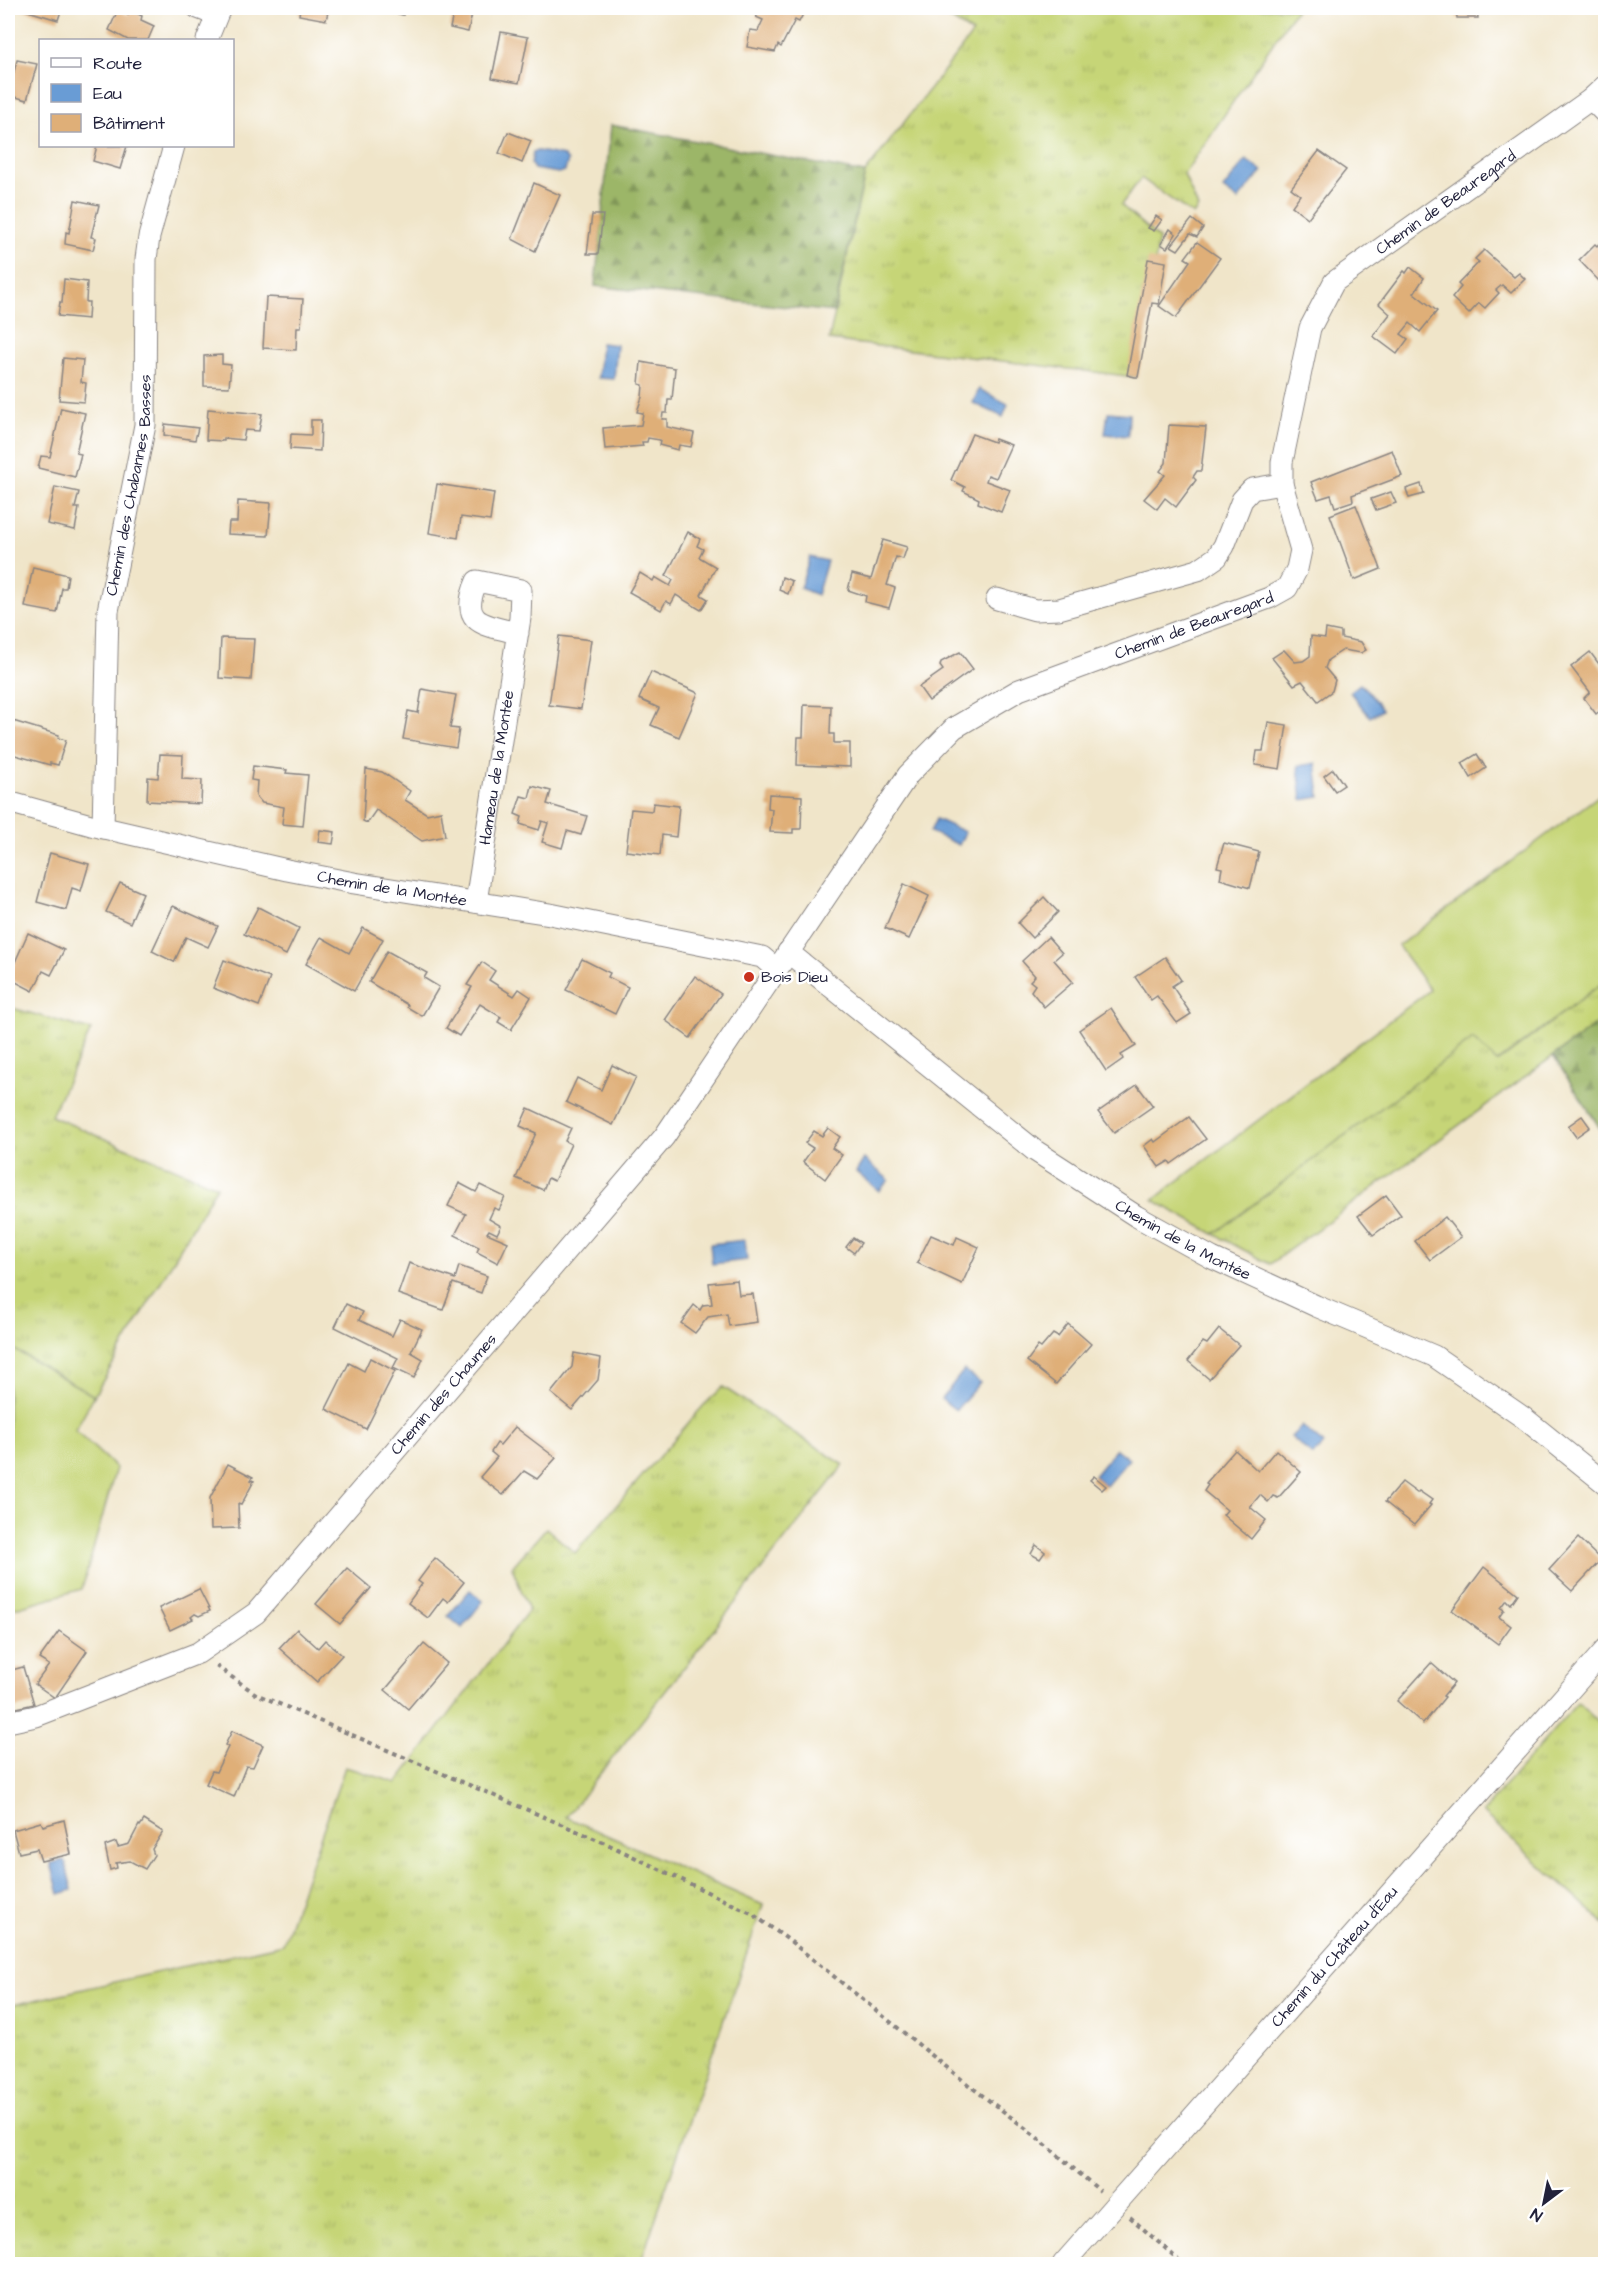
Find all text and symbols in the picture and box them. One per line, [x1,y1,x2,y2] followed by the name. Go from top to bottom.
[39,39,234,147] legend
[93,51,142,76] text: Route
[93,81,122,106] text: Eau
[93,111,166,136] text: Bâtiment
[1371,145,1520,260] street label: Chemin de Beauregard
[100,374,156,598] street label: Chemin des Chabannes Basses
[1112,586,1277,665] street label: Chemin de Beauregard
[474,689,520,846] street label: Hameau de la Montée
[315,865,469,912] street label: Chemin de la Montée
[761,966,828,988] place label: Bois Dieu
[742,970,756,984] marker: Bois Dieu
[1111,1194,1255,1286] street label: Chemin de la Montée
[385,1329,502,1460] street label: Chemin des Chaumes
[1266,1881,1403,2032] street label: Chemin du Château d'Eau
[1514,2173,1574,2233] north arrow
[1526,2203,1547,2227] text: N

